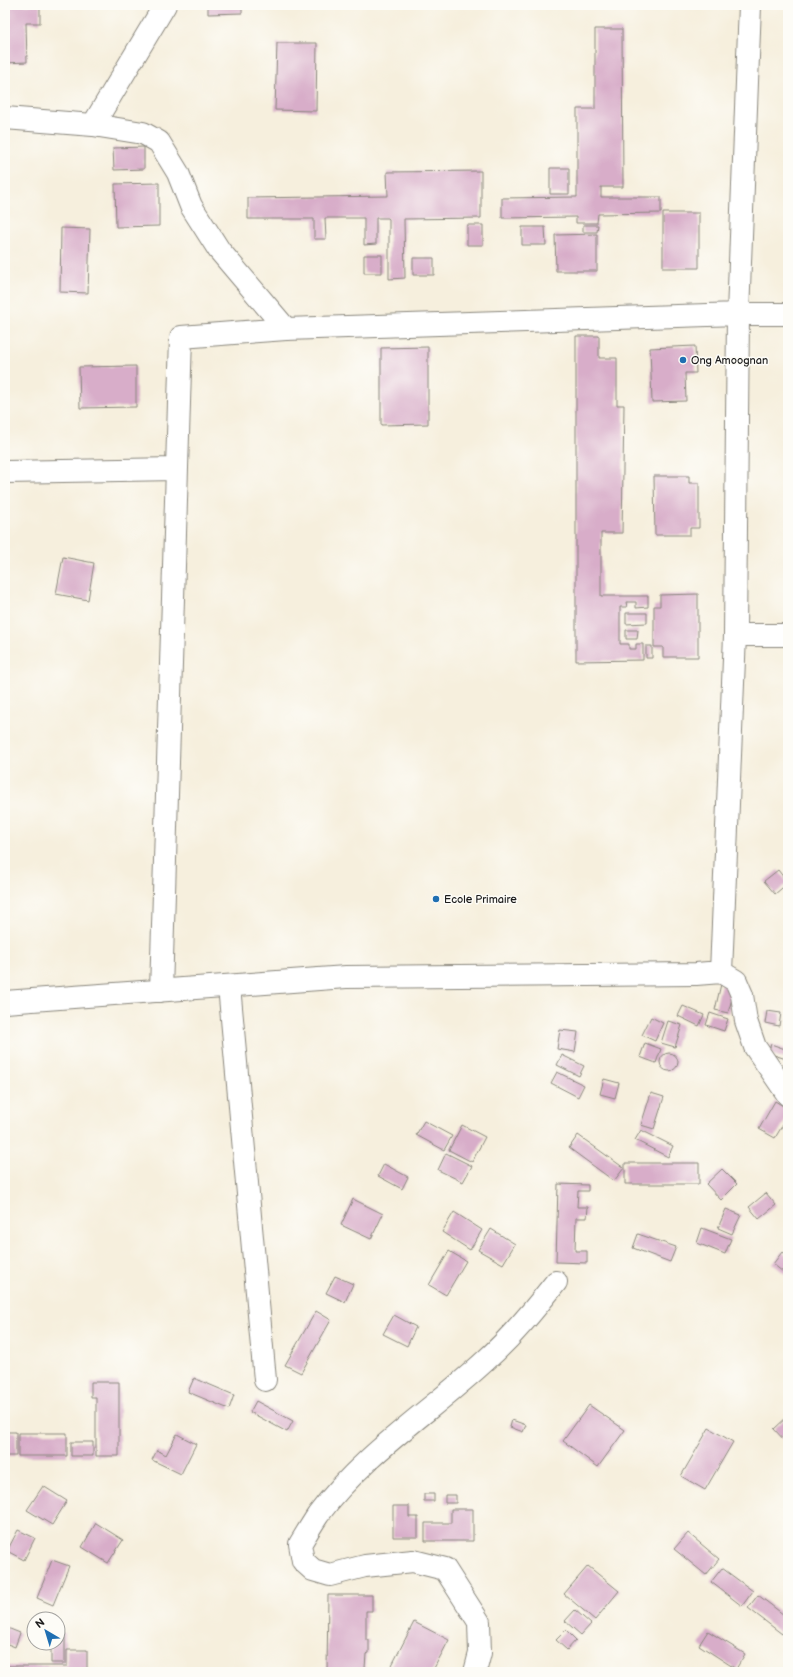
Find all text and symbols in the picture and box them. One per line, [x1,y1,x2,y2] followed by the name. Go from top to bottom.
[691,354,768,367] place label: Ong Amoognan
[678,355,688,365] marker: Ong Amoognan
[444,893,517,906] place label: Ecole Primaire
[431,894,441,904] marker: Ecole Primaire
[26,1611,66,1651] north arrow
[33,1616,47,1631] text: N

